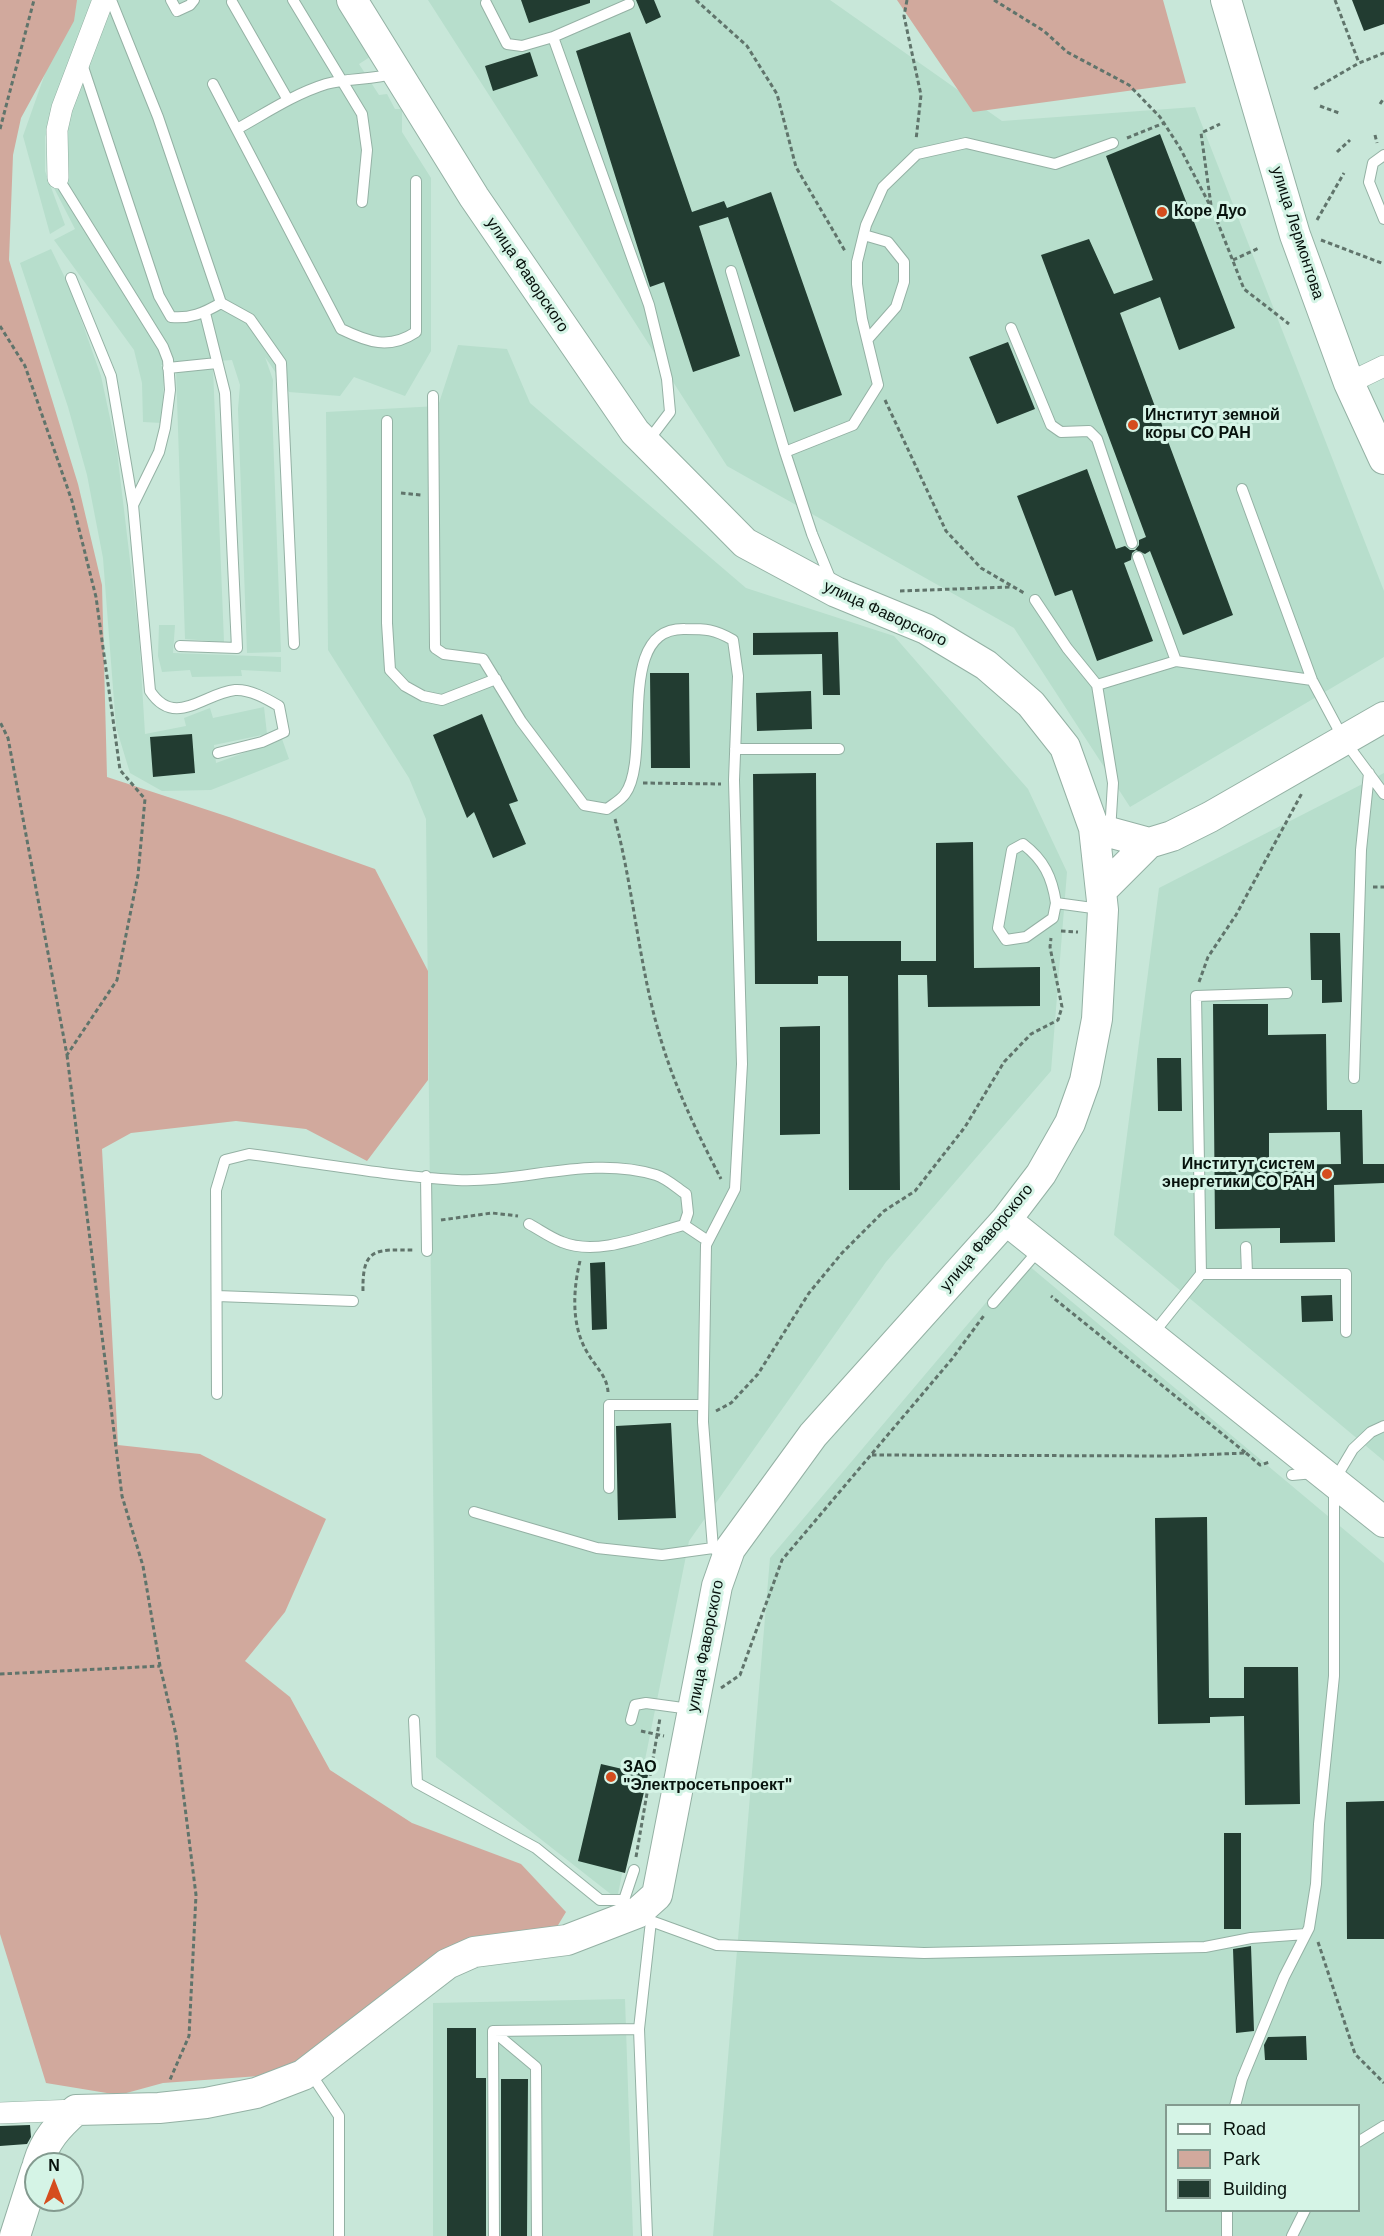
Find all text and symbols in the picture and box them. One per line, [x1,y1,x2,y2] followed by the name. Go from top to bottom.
[1266,164,1328,302] street label: улица Лермонтова
[1174,202,1247,222] place label: Коре Дуо
[1155,205,1169,219] marker: Коре Дуо
[482,214,572,336] street label: улица Фаворского
[1145,406,1280,444] place label: Институт земной коры СО РАН
[1126,418,1140,432] marker: Институт земной коры СО РАН
[820,577,950,651] street label: улица Фаворского
[1162,1155,1315,1193] place label: Институт систем энергетики СО РАН
[1320,1167,1334,1181] marker: Институт систем энергетики СО РАН
[937,1180,1037,1296] street label: улица Фаворского
[684,1578,728,1714] street label: улица Фаворского
[623,1758,792,1796] place label: ЗАО "Электросетьпроект"
[604,1770,618,1784] marker: ЗАО "Электросетьпроект"
[1165,2104,1360,2212] legend
[1223,2119,1266,2139] text: Road
[1223,2149,1260,2169] text: Park
[24,2152,84,2212] north arrow
[48,2157,60,2174] text: N
[1223,2179,1287,2199] text: Building

